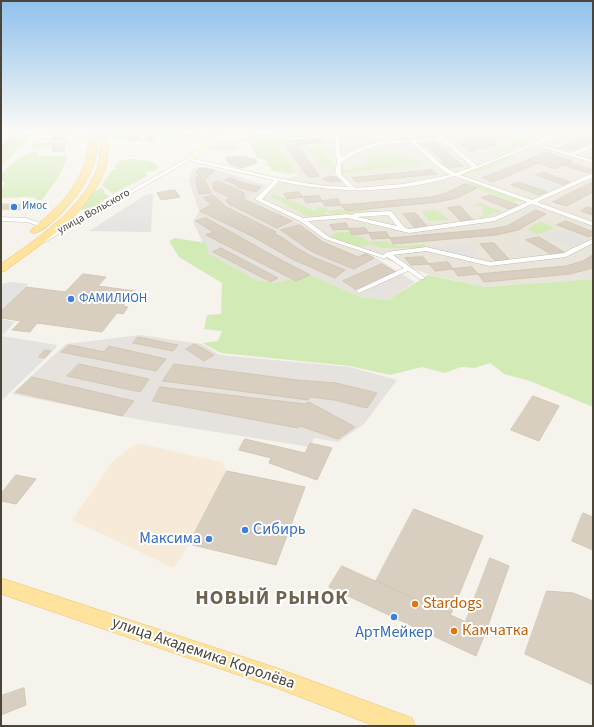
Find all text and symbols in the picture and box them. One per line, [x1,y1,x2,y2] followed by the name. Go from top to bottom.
[55,187,133,237] street label: улица Вольского
[22,200,47,214] place label: Имос
[9,202,19,212] marker: Имос
[79,291,147,307] place label: ФАМИЛИОН
[66,294,76,304] marker: ФАМИЛИОН
[253,520,306,540] place label: Сибирь
[240,525,250,535] marker: Сибирь
[139,529,201,549] place label: Максима
[204,534,214,544] marker: Максима
[195,588,349,612] district label: НОВЫЙ РЫНОК
[423,594,482,614] place label: Stardogs
[410,599,420,609] marker: Stardogs
[389,612,399,622] marker: АртМейкер
[109,614,297,694] street label: улица Академика Королёва
[462,621,529,641] place label: Камчатка
[355,623,433,643] place label: АртМейкер
[449,626,459,636] marker: Камчатка

